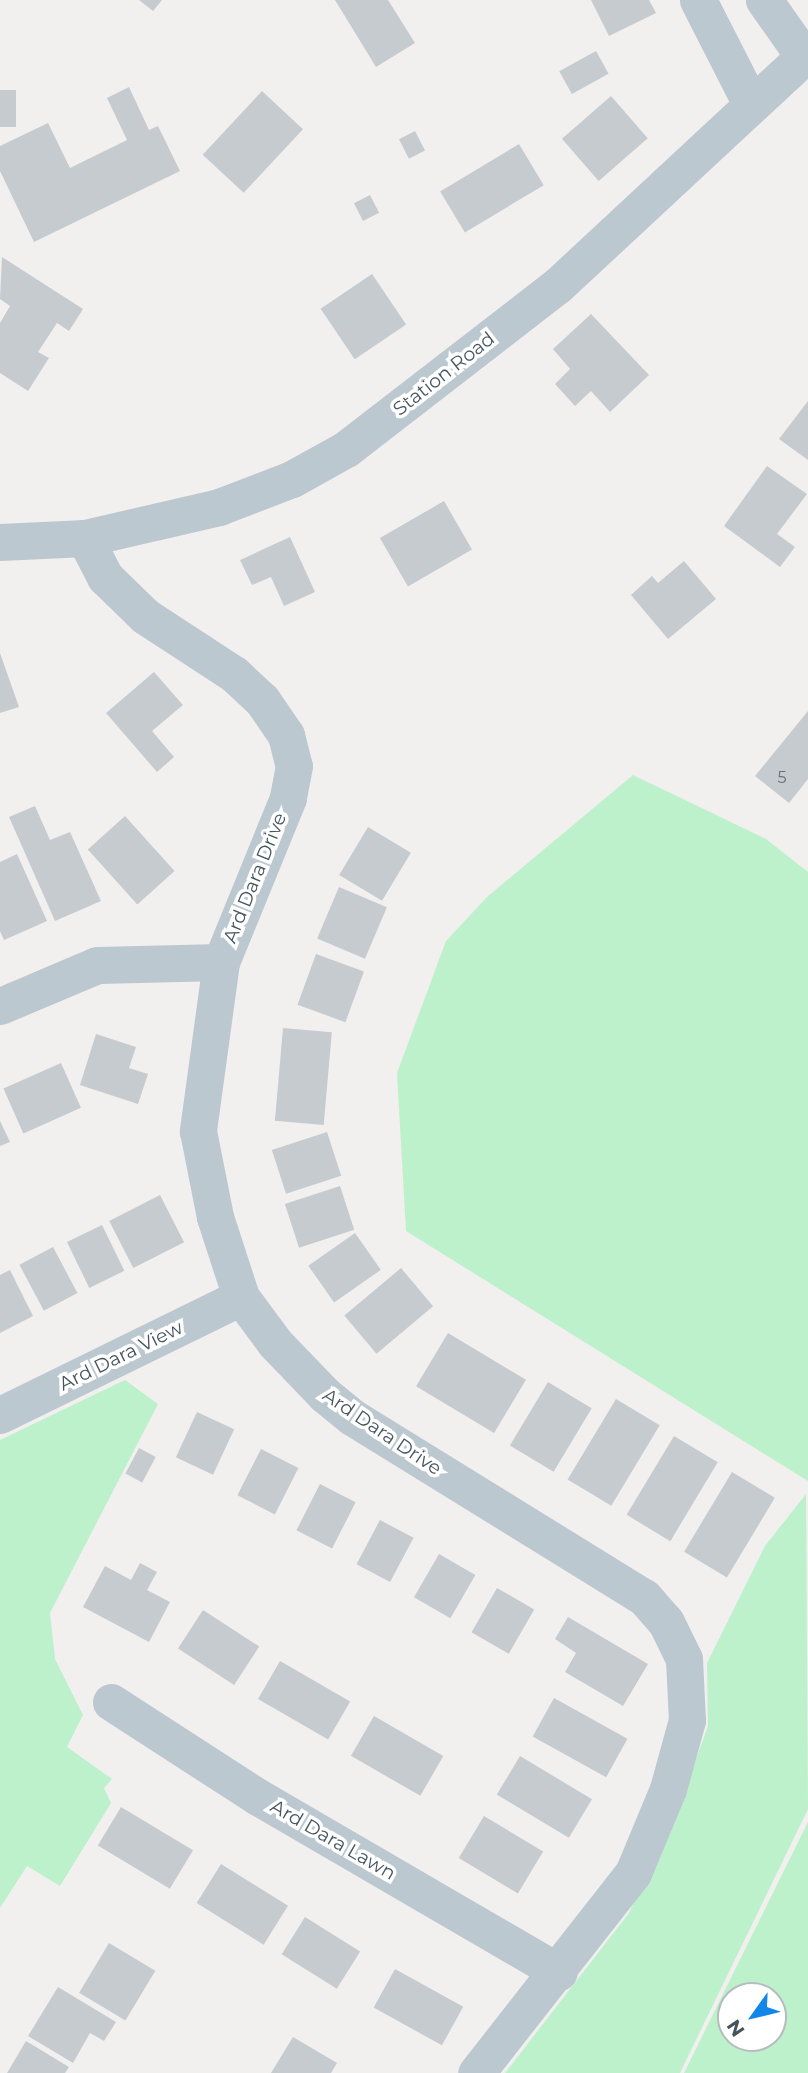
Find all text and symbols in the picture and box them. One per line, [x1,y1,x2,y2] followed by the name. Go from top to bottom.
[389,327,499,421] street label: Station Road
[777,768,787,788] house number: 5
[218,809,292,947] street label: Ard Dara Drive
[55,1316,187,1396] street label: Ard Dara View
[318,1384,446,1480] street label: Ard Dara Drive
[266,1795,400,1885] street label: Ard Dara Lawn
[717,1982,787,2052] north arrow
[722,2015,750,2041] text: N

